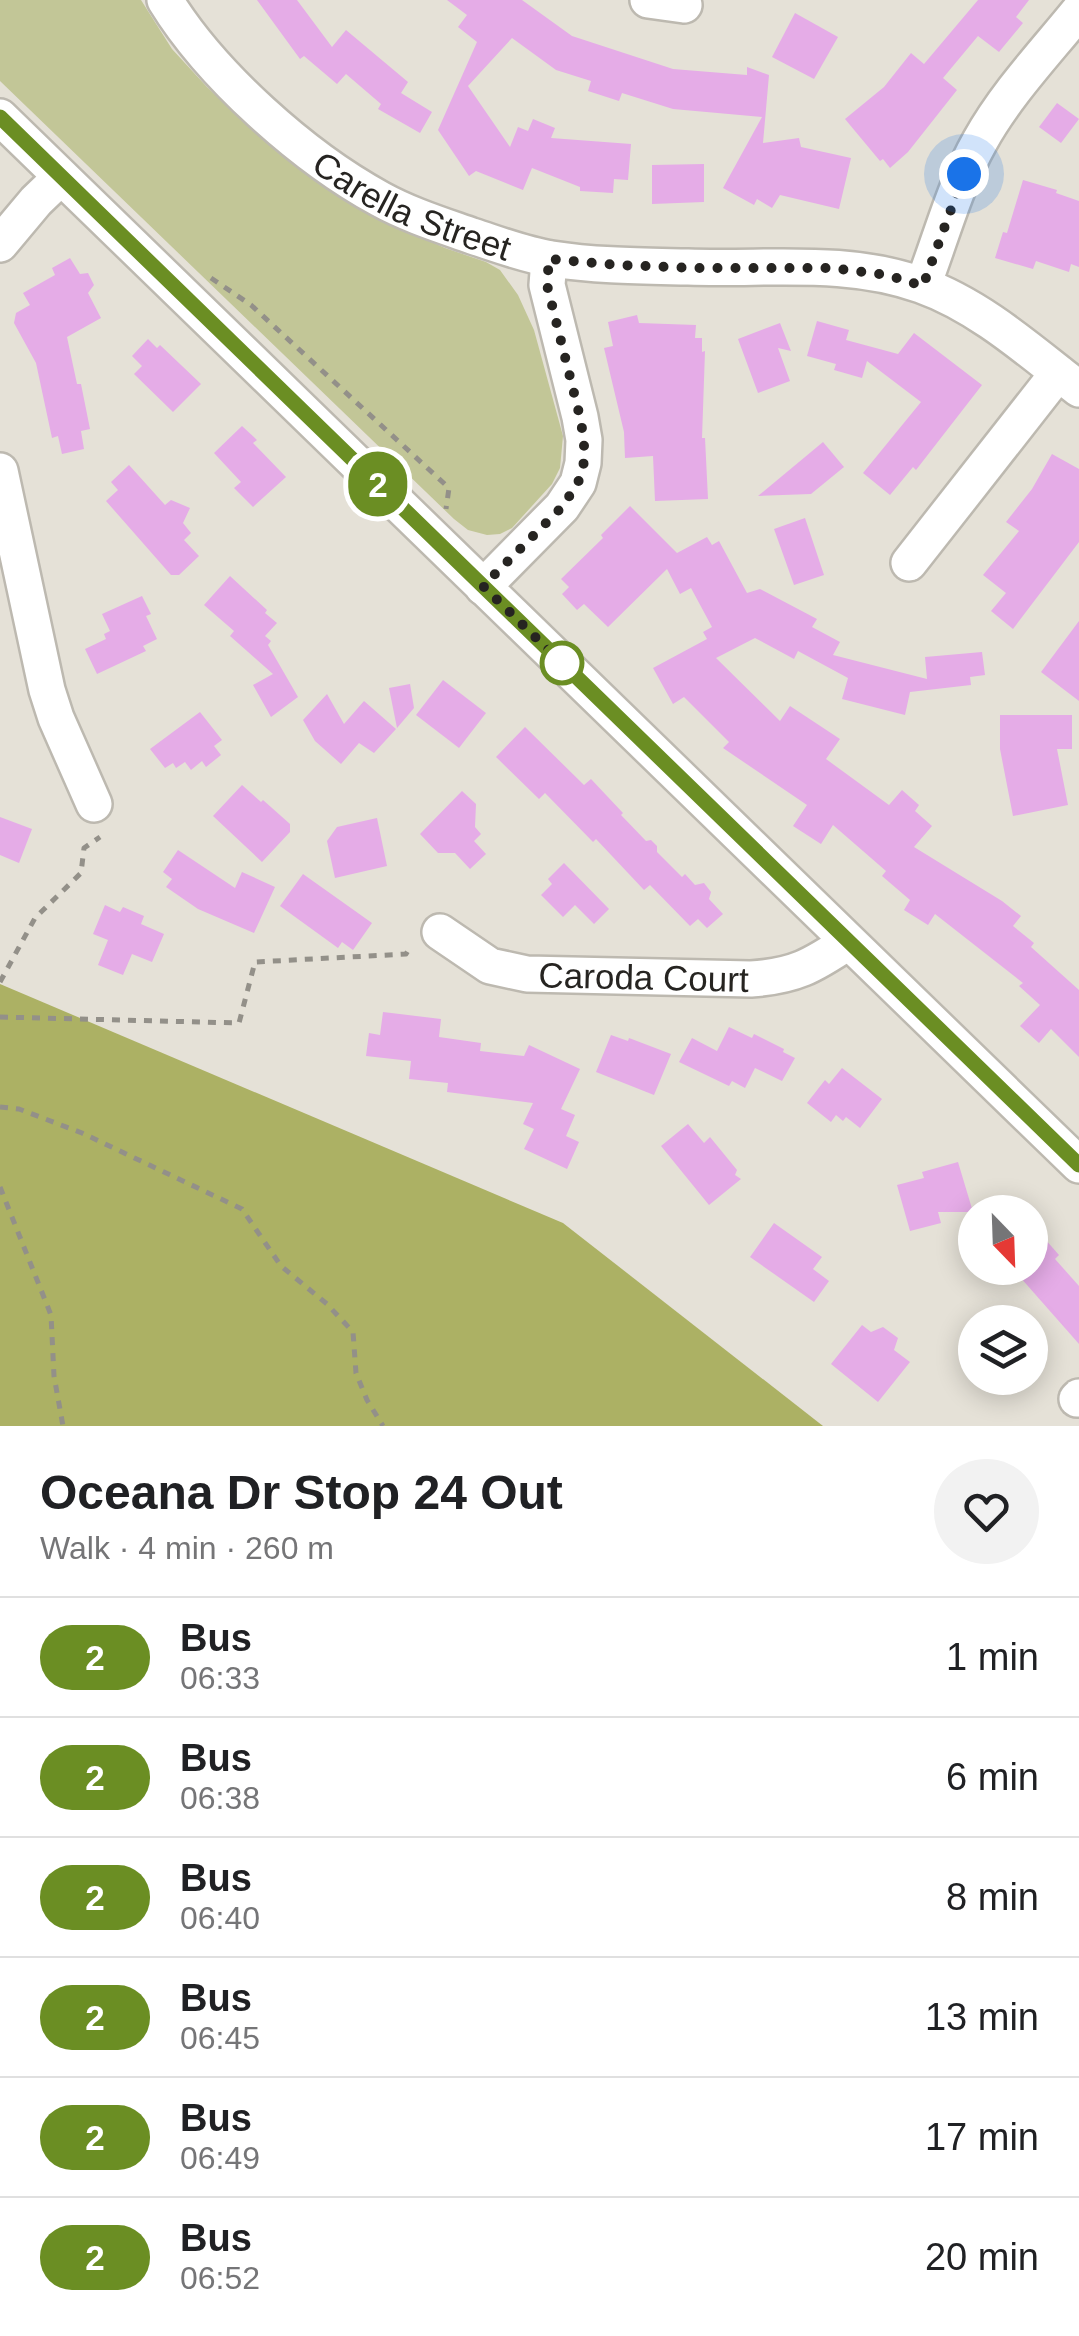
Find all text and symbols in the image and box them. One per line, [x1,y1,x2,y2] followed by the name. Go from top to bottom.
[306,143,516,267] street label: Carella Street
[939,149,989,199] your location
[346,452,410,516] line badge: 2
[368,465,388,504] text: 2
[541,642,583,684] unlabelled marker
[538,955,749,998] street label: Caroda Court
[958,1195,1048,1285] north arrow
[958,1195,1048,1395] map controls
[958,1305,1048,1395] button: layers
[934,1459,1039,1564] button: heart
[40,1466,563,1519] text: Oceana Dr Stop 24 Out
[40,1530,334,1566] text: Walk · 4 min · 260 m
[180,1617,252,1659] text: Bus
[946,1636,1039,1678] text: 1 min
[85,1638,105,1677] text: 2
[180,1660,260,1696] text: 06:33
[180,1737,252,1779] text: Bus
[946,1756,1039,1798] text: 6 min
[85,1758,105,1797] text: 2
[180,1780,260,1816] text: 06:38
[180,1857,252,1899] text: Bus
[946,1876,1039,1918] text: 8 min
[85,1878,105,1917] text: 2
[180,1900,260,1936] text: 06:40
[180,1977,252,2019] text: Bus
[925,1996,1039,2038] text: 13 min
[85,1998,105,2037] text: 2
[180,2020,260,2056] text: 06:45
[180,2097,252,2139] text: Bus
[925,2116,1039,2158] text: 17 min
[85,2118,105,2157] text: 2
[180,2140,260,2176] text: 06:49
[180,2217,252,2259] text: Bus
[925,2236,1039,2278] text: 20 min
[85,2238,105,2277] text: 2
[180,2260,260,2296] text: 06:52

